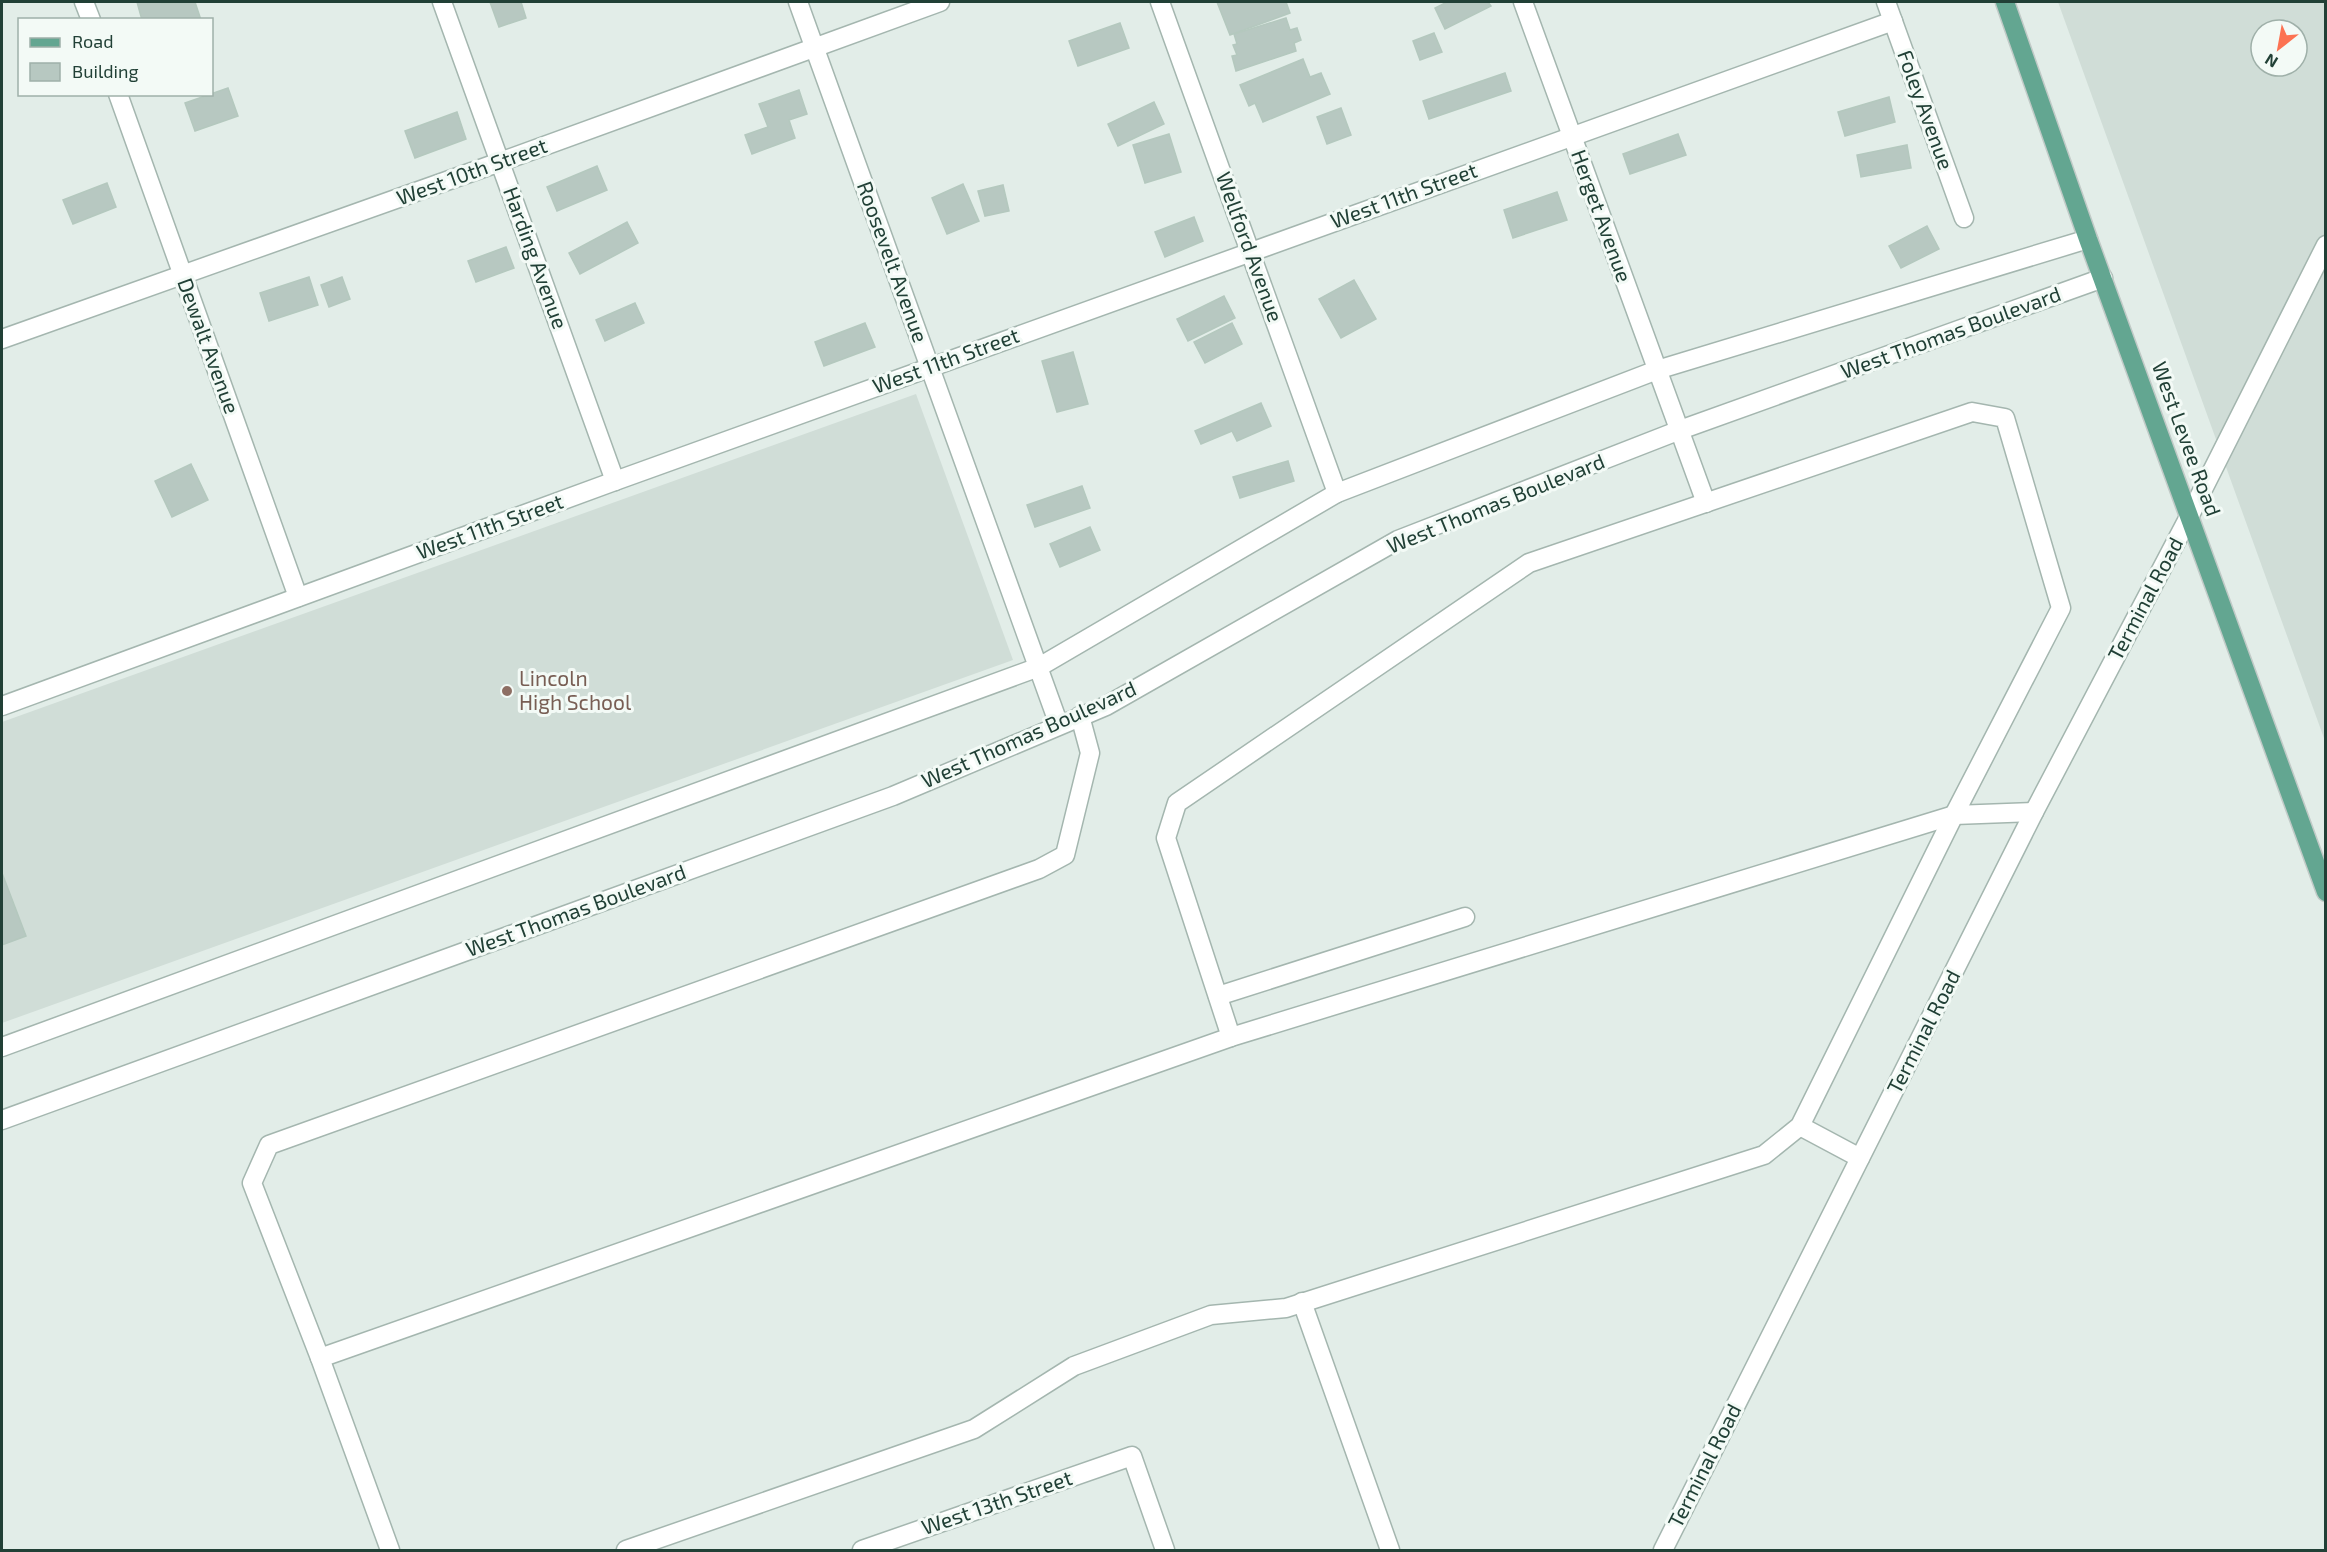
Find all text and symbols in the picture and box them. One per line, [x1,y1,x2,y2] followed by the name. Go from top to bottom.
[18,18,213,96] legend
[2249,18,2309,78] north arrow
[72,30,113,52] text: Road
[1893,46,1960,173] street label: Foley Avenue
[2261,50,2281,72] text: N
[72,60,139,82] text: Building
[393,132,550,209] street label: West 10th Street
[1567,146,1638,285] street label: Herget Avenue
[1327,156,1480,233] street label: West 11th Street
[1212,168,1289,325] street label: Wellford Avenue
[853,178,934,345] street label: Roosevelt Avenue
[499,183,574,332] street label: Harding Avenue
[173,274,246,417] street label: Dewalt Avenue
[1837,280,2064,383] street label: West Thomas Boulevard
[869,321,1022,398] street label: West 11th Street
[2148,358,2227,519] street label: West Levee Road
[1383,447,1608,558] street label: West Thomas Boulevard
[413,487,566,564] street label: West 11th Street
[2102,533,2188,664] street label: Terminal Road
[519,665,632,714] place label: Lincoln High School
[917,675,1140,792] street label: West Thomas Boulevard
[500,684,514,698] marker: Lincoln High School
[462,858,689,961] street label: West Thomas Boulevard
[1881,965,1965,1097] street label: Terminal Road
[1662,1399,1746,1531] street label: Terminal Road
[918,1464,1075,1539] street label: West 13th Street

